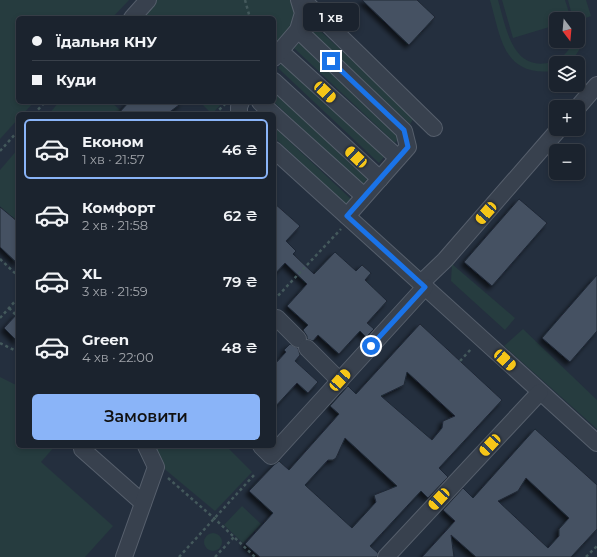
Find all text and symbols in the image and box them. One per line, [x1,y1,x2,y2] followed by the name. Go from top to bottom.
[303,3,359,31] callout: 1 хв
[319,9,343,25] text: 1 хв
[549,12,585,48] north arrow
[549,12,585,180] map controls
[56,32,157,51] text: Їдальня КНУ
[322,52,340,70] route end
[549,56,585,92] button: layers
[56,70,96,89] text: Куди
[312,79,338,105] car
[549,100,585,136] button: +
[34,131,70,167] icon: car
[82,132,144,151] text: Економ
[222,140,258,159] text: 46 ₴
[343,144,369,170] car
[549,144,585,180] button: −
[82,151,145,167] text: 1 хв · 21:57
[34,197,70,233] icon: car
[82,198,155,217] text: Комфорт
[474,200,498,226] car
[223,206,258,225] text: 62 ₴
[82,217,148,233] text: 2 хв · 21:58
[34,263,70,299] icon: car
[82,264,101,283] text: XL
[223,272,258,291] text: 79 ₴
[82,283,148,299] text: 3 хв · 21:59
[34,329,70,365] icon: car
[82,330,129,349] text: Green
[362,337,380,355] route start
[221,338,258,357] text: 48 ₴
[492,348,518,372] car
[82,349,154,365] text: 4 хв · 22:00
[328,367,352,393] car
[32,394,260,440] button: Замовити
[477,432,503,458] car
[426,486,452,512] car

